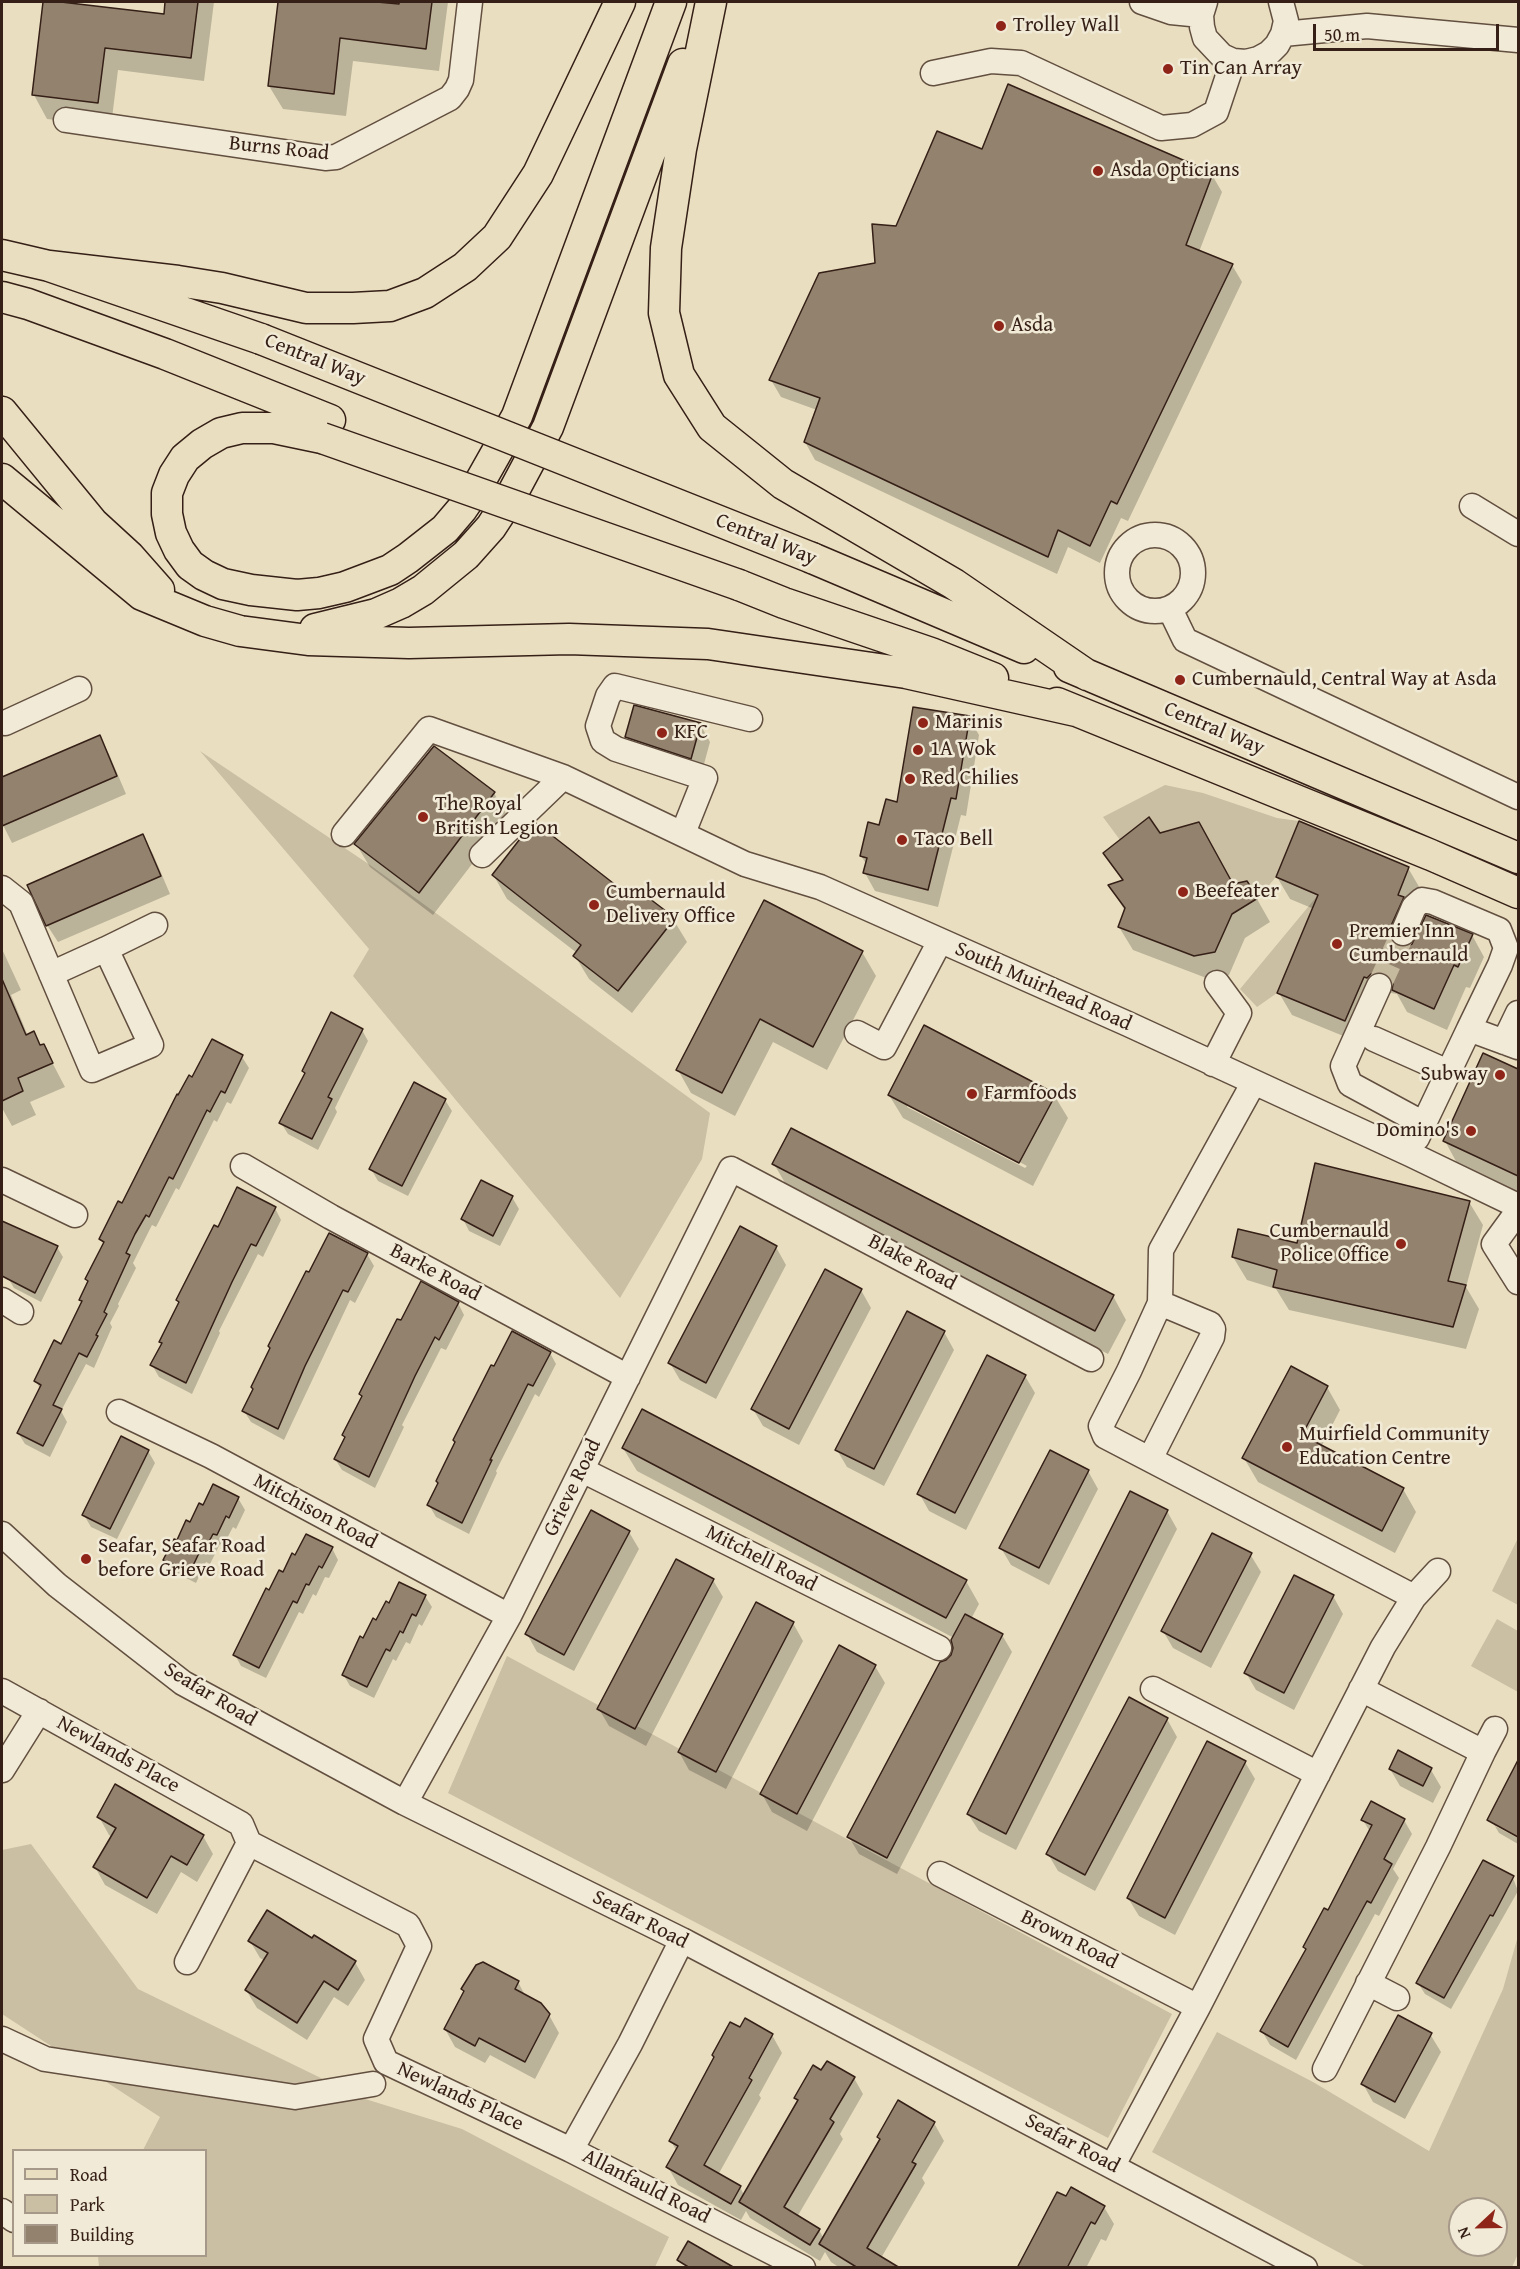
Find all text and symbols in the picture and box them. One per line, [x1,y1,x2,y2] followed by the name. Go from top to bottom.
[1316,12,1502,50] scale bar
[1013,13,1119,39] place label: Trolley Wall
[994,19,1008,33] marker: Trolley Wall
[1324,21,1360,48] text: 50 m
[1180,56,1302,82] place label: Tin Can Array
[1161,62,1175,76] marker: Tin Can Array
[228,131,330,167] street label: Burns Road
[1110,158,1239,184] place label: Asda Opticians
[1091,164,1105,178] marker: Asda Opticians
[1011,313,1053,339] place label: Asda
[992,319,1006,333] marker: Asda
[261,328,369,392] street label: Central Way
[712,508,820,572] street label: Central Way
[1192,667,1497,693] place label: Cumbernauld, Central Way at Asda
[1173,673,1187,687] marker: Cumbernauld, Central Way at Asda
[1160,697,1268,761] street label: Central Way
[935,710,1003,736] place label: Marinis
[916,716,930,730] marker: Marinis
[674,720,708,746] place label: KFC
[655,726,669,740] marker: KFC
[930,737,996,763] place label: 1A Wok
[911,743,925,757] marker: 1A Wok
[922,766,1019,792] place label: Red Chilies
[903,772,917,786] marker: Red Chilies
[435,792,558,842] place label: The Royal British Legion
[416,810,430,824] marker: The Royal British Legion
[914,827,993,853] place label: Taco Bell
[895,833,909,847] marker: Taco Bell
[1195,879,1279,905] place label: Beefeater
[606,880,735,930] place label: Cumbernauld Delivery Office
[1176,885,1190,899] marker: Beefeater
[587,898,601,912] marker: Cumbernauld Delivery Office
[1349,919,1468,969] place label: Premier Inn Cumbernauld
[951,937,1135,1037] street label: South Muirhead Road
[1330,937,1344,951] marker: Premier Inn Cumbernauld
[1421,1062,1488,1088] place label: Subway
[1493,1068,1507,1082] marker: Subway
[984,1081,1077,1107] place label: Farmfoods
[965,1087,979,1101] marker: Farmfoods
[1376,1118,1459,1144] place label: Domino's
[1464,1124,1478,1138] marker: Domino's
[1270,1219,1389,1269] place label: Cumbernauld Police Office
[864,1229,960,1297] street label: Blake Road
[1394,1237,1408,1251] marker: Cumbernauld Police Office
[385,1239,485,1307] street label: Barke Road
[1299,1422,1490,1472] place label: Muirfield Community Education Centre
[539,1435,607,1541] street label: Grieve Road
[1280,1440,1294,1454] marker: Muirfield Community Education Centre
[249,1469,381,1555] street label: Mitchison Road
[701,1520,821,1598] street label: Mitchell Road
[98,1534,265,1584] place label: Seafar, Seafar Road before Grieve Road
[79,1552,93,1566] marker: Seafar, Seafar Road before Grieve Road
[159,1657,261,1733] street label: Seafar Road
[52,1711,184,1799] street label: Newlands Place
[588,1885,692,1955] street label: Seafar Road
[1016,1905,1122,1975] street label: Brown Road
[393,2057,527,2137] street label: Newlands Place
[1020,2108,1124,2180] street label: Seafar Road
[578,2144,714,2230] street label: Allanfauld Road
[12,2149,207,2257] legend
[70,2161,108,2188] text: Road
[70,2191,105,2218] text: Park
[1448,2197,1508,2257] north arrow
[70,2221,134,2248] text: Building
[1450,2224,1476,2242] text: N

